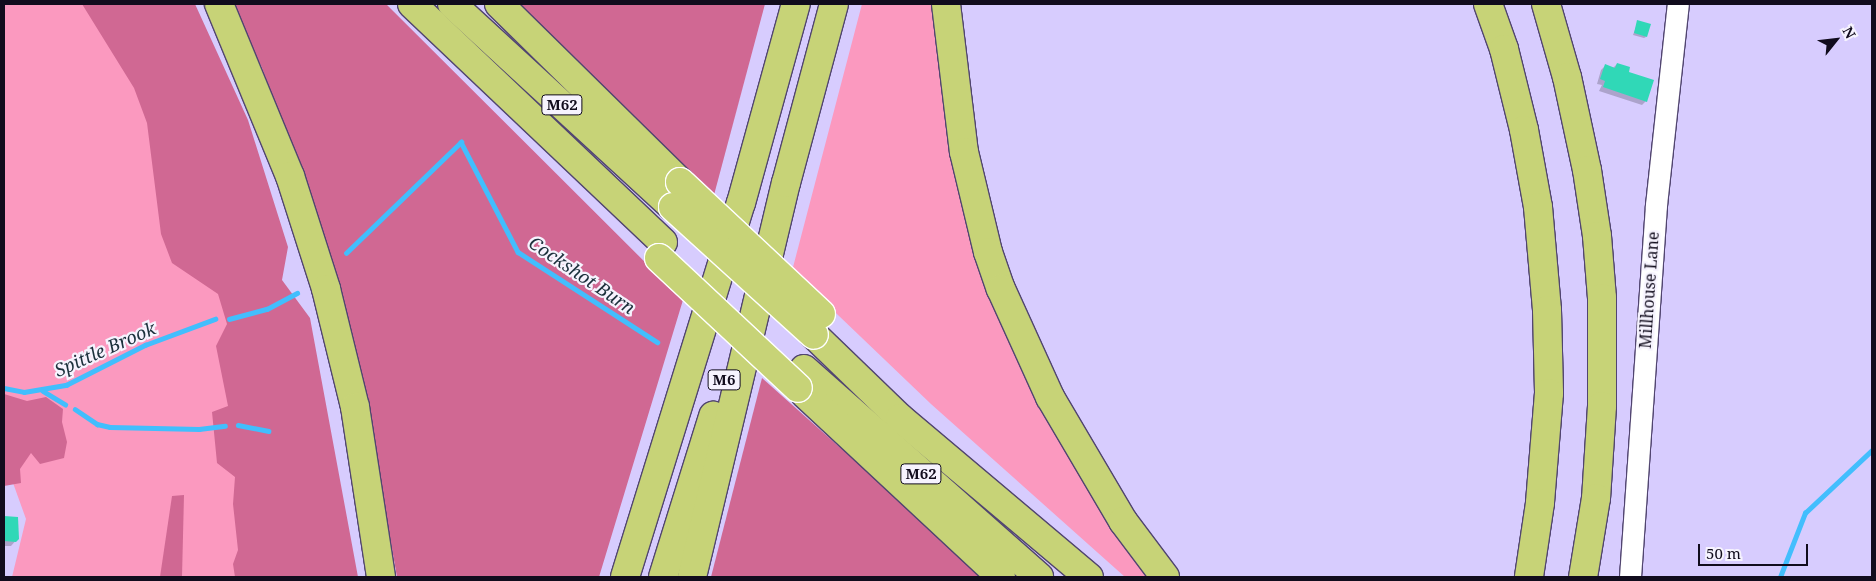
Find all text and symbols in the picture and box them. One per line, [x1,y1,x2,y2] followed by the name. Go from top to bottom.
[1811,15,1861,65] north arrow
[1839,23,1861,42] text: N
[541,92,583,118] road number: M62
[1635,231,1663,349] street label: Millhouse Lane
[525,232,639,318] water label: Cockshot Burn
[51,317,159,381] water label: Spittle Brook
[706,368,742,392] road number: M6
[900,462,942,486] road number: M62
[1701,534,1811,566] scale bar
[1706,543,1741,563] text: 50 m

